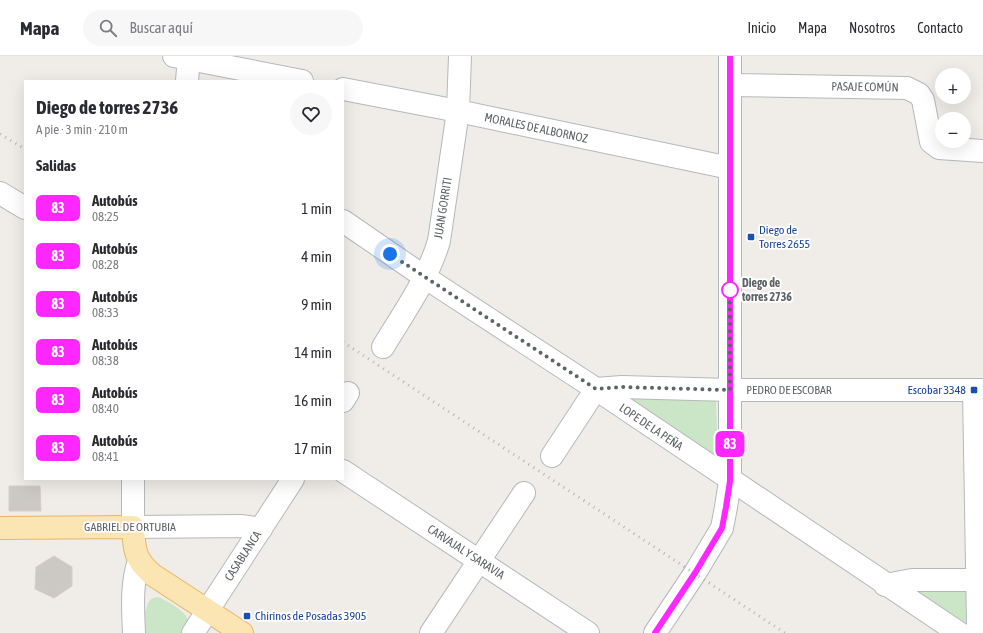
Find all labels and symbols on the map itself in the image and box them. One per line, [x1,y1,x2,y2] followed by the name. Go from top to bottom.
[831,79,899,95] street label: PASAJE COMÚN
[483,110,590,146] street label: MORALES DE ALBORNOZ
[431,176,455,240] street label: JUAN GORRITI
[759,223,810,251] place label: Diego de Torres 2655
[746,232,756,242] marker: Diego de Torres 2655
[380,244,400,264] your location
[741,276,792,304] place label: Diego de torres 2736
[721,281,739,299] marker: Diego de torres 2736
[746,383,832,397] street label: PEDRO DE ESCOBAR
[908,383,966,397] place label: Escobar 3348
[969,385,979,395] marker: Escobar 3348
[617,401,686,453] street label: LOPE DE LA PEÑA
[712,431,748,457] line badge: 83
[84,520,176,534] street label: GABRIEL DE ORTUBIA
[425,522,507,582] street label: CARVAJAL Y SARAVIA
[222,528,264,584] street label: CASABLANCA
[255,609,366,623] place label: Chirinos de Posadas 3905
[242,611,252,621] marker: Chirinos de Posadas 3905

